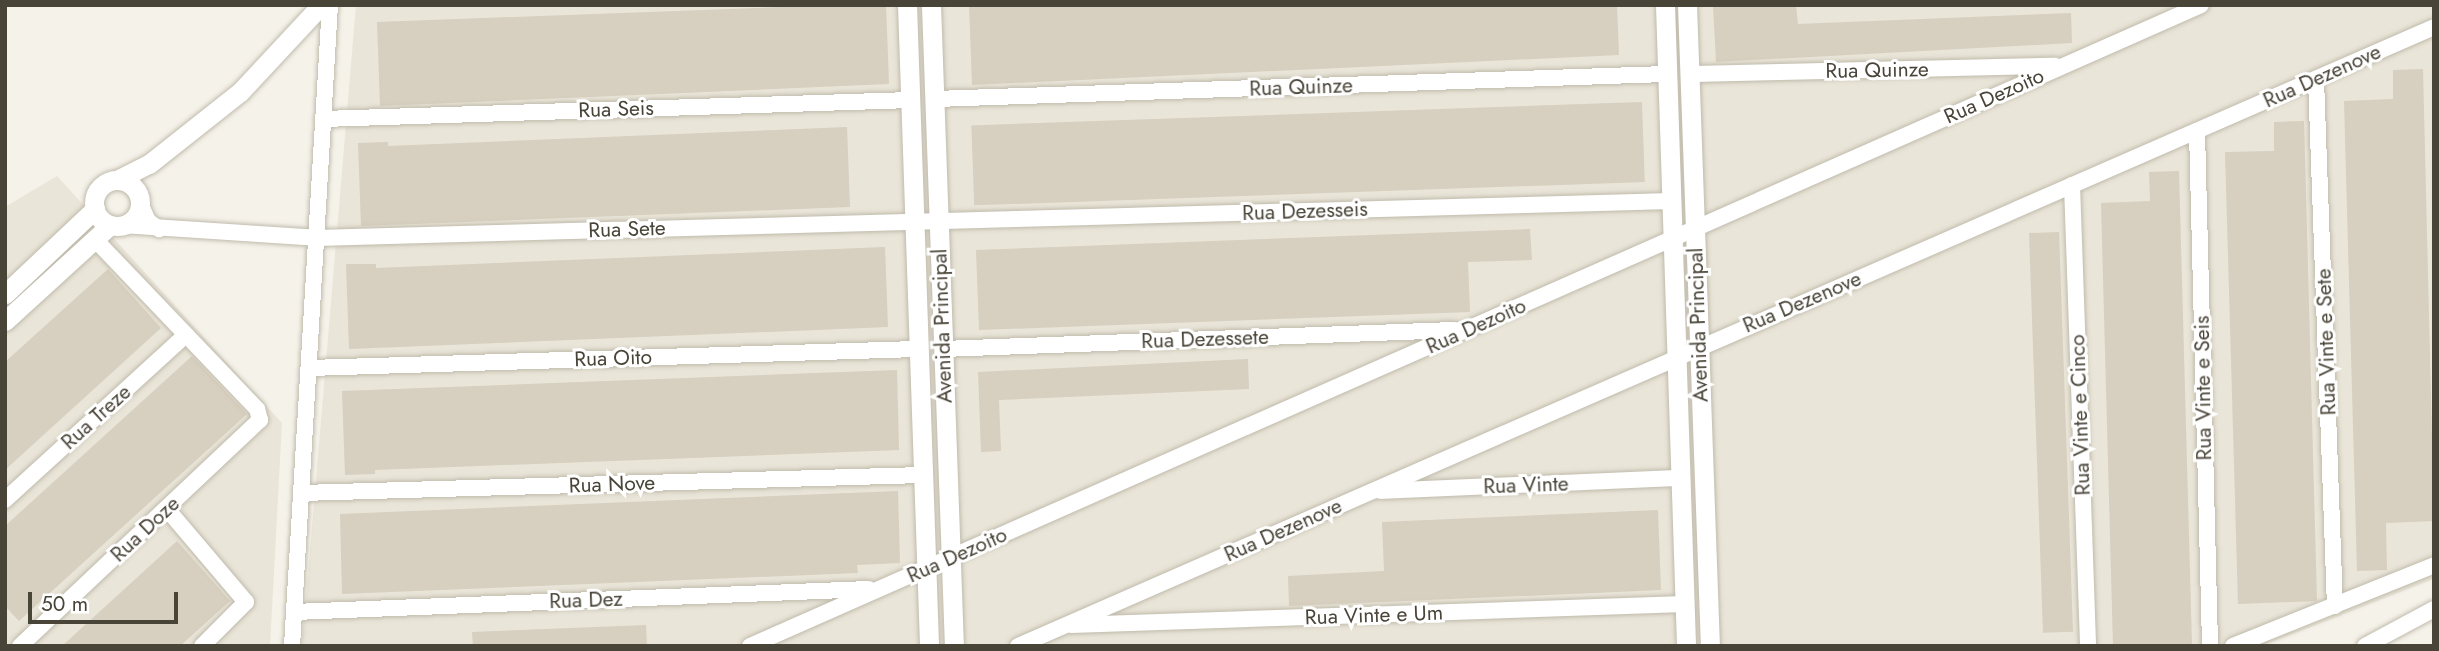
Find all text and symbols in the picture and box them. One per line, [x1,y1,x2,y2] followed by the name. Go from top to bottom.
[2259,39,2385,113] street label: Rua Dezenove
[1825,56,1929,84] street label: Rua Quinze
[1940,63,2048,129] street label: Rua Dezoito
[1249,73,1353,101] street label: Rua Quinze
[578,95,654,123] street label: Rua Seis
[1242,196,1368,226] street label: Rua Dezesseis
[588,215,666,243] street label: Rua Sete
[1683,247,1713,403] street label: Avenida Principal
[927,248,957,404] street label: Avenida Principal
[1739,266,1865,338] street label: Rua Dezenove
[2311,268,2341,416] street label: Rua Vinte e Sete
[1422,293,1530,359] street label: Rua Dezoito
[2189,315,2217,461] street label: Rua Vinte e Seis
[1141,324,1269,354] street label: Rua Dezessete
[2065,334,2095,496] street label: Rua Vinte e Cinco
[574,344,652,372] street label: Rua Oito
[56,379,136,455] street label: Rua Treze
[568,470,656,498] street label: Rua Nove
[1483,471,1569,499] street label: Rua Vinte
[105,491,185,567] street label: Rua Doze
[1220,493,1346,567] street label: Rua Dezenove
[903,522,1011,588] street label: Rua Dezoito
[32,578,182,622] scale bar
[549,586,623,614] street label: Rua Dez
[41,589,88,619] text: 50 m
[1304,600,1444,630] street label: Rua Vinte e Um

